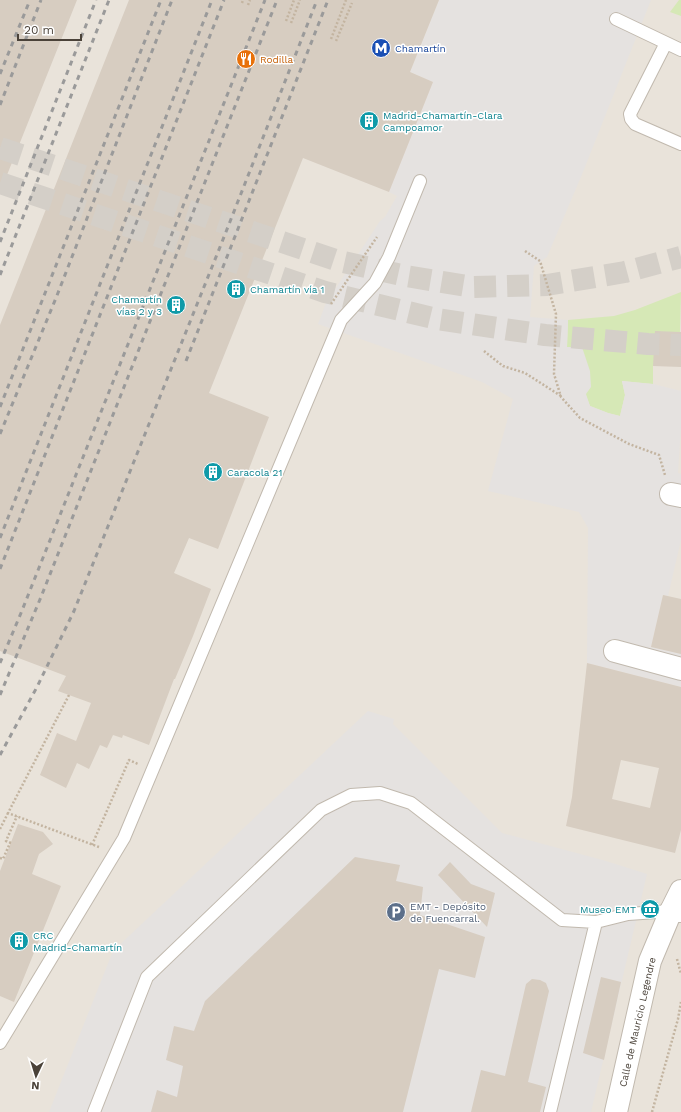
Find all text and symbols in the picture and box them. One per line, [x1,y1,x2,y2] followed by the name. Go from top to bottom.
[18,16,81,42] scale bar
[24,23,54,37] text: 20 m
[370,37,392,59] metro station icon: Chamartín
[395,43,446,54] place label: Chamartín
[235,48,257,70] restaurant icon: Rodilla
[260,54,294,65] place label: Rodilla
[358,110,380,132] building icon: Madrid-Chamartín-Clara Campoamor
[383,110,503,133] place label: Madrid-Chamartín-Clara Campoamor
[225,278,247,300] building icon: Chamartín vía 1
[250,284,324,295] place label: Chamartín vía 1
[111,294,162,317] place label: Chamartín vías 2 y 3
[165,294,187,316] building icon: Chamartín vías 2 y 3
[202,461,224,483] building icon: Caracola 21
[227,467,282,478] place label: Caracola 21
[639,898,661,920] museum icon: Museo EMT
[385,901,407,923] parking icon: EMT - Depósito de Fuencarral.
[410,901,486,924] place label: EMT - Depósito de Fuencarral.
[580,904,636,915] place label: Museo EMT
[8,930,30,952] building icon: CRC Madrid-Chamartín
[33,930,122,953] place label: CRC Madrid-Chamartín
[617,956,658,1088] street label: Calle de Mauricio Legendre
[16,1056,56,1096] north arrow
[31,1079,40,1092] text: N

